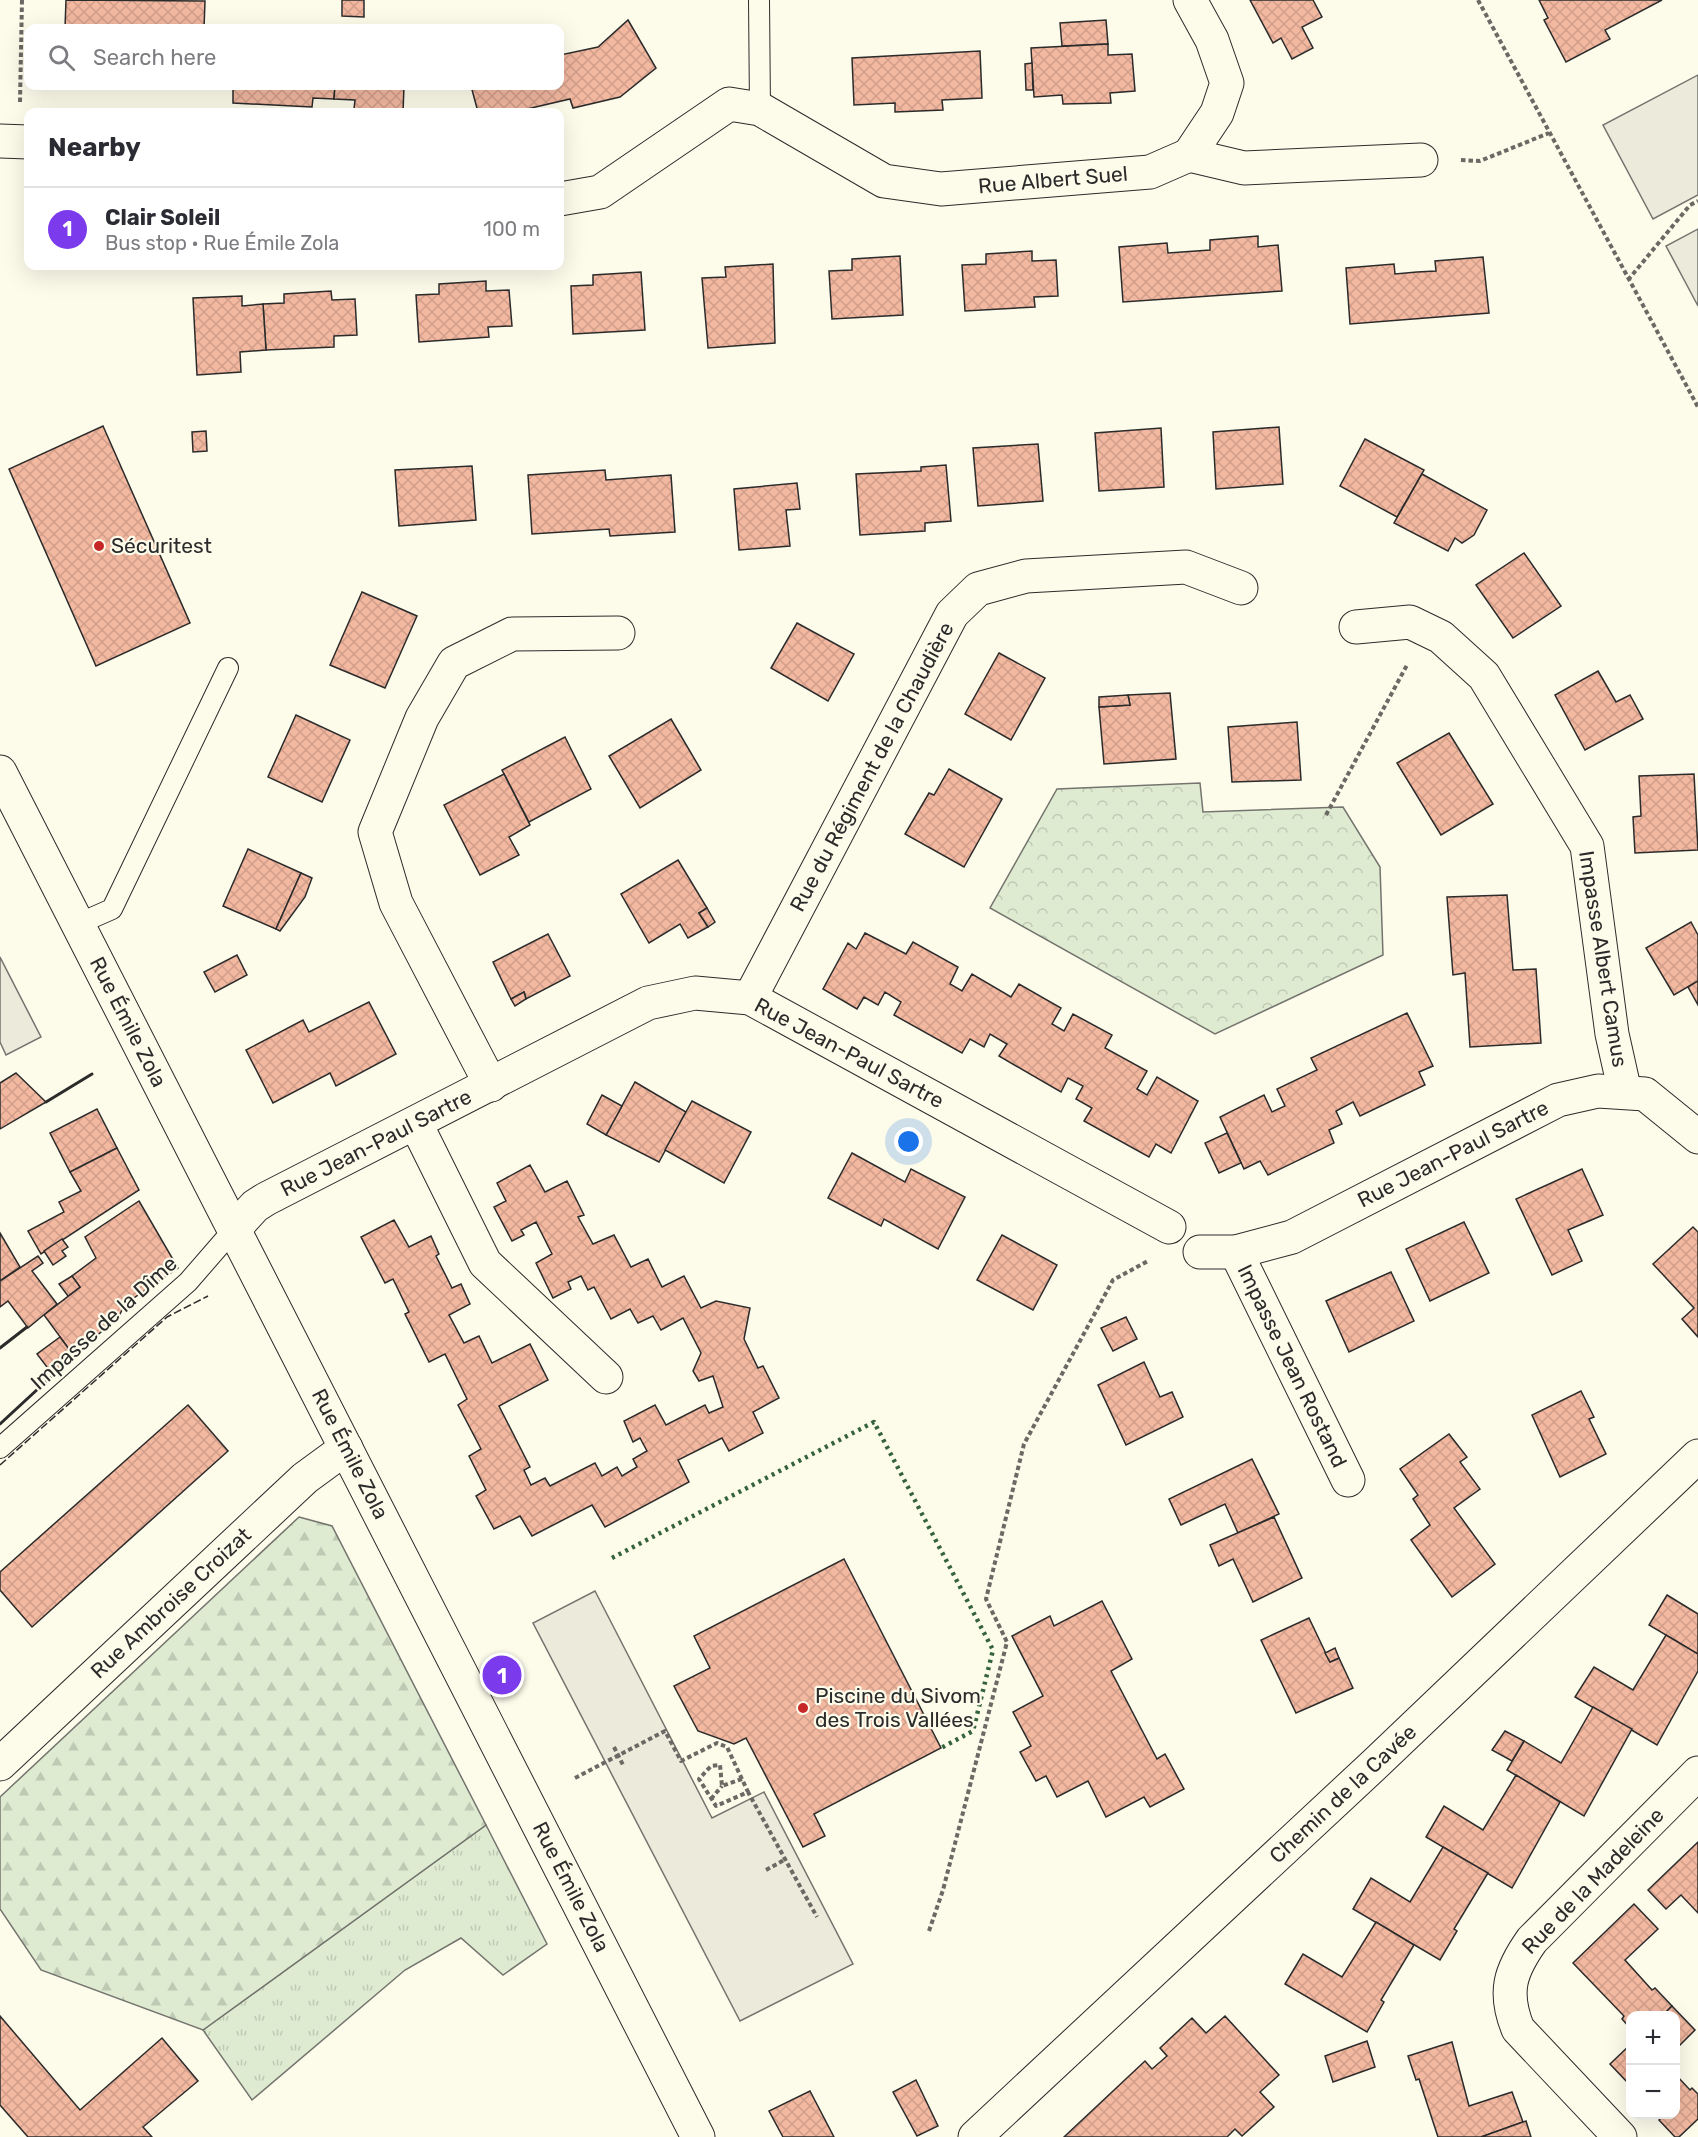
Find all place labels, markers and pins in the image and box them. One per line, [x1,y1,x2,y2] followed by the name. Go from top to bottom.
[111,533,212,558] place label: Sécuritest
[92,539,106,553] marker: Sécuritest
[482,1652,522,1698] pin: 1
[815,1683,981,1732] place label: Piscine du Sivom des Trois Vallées
[796,1701,810,1715] marker: Piscine du Sivom des Trois Vallées

